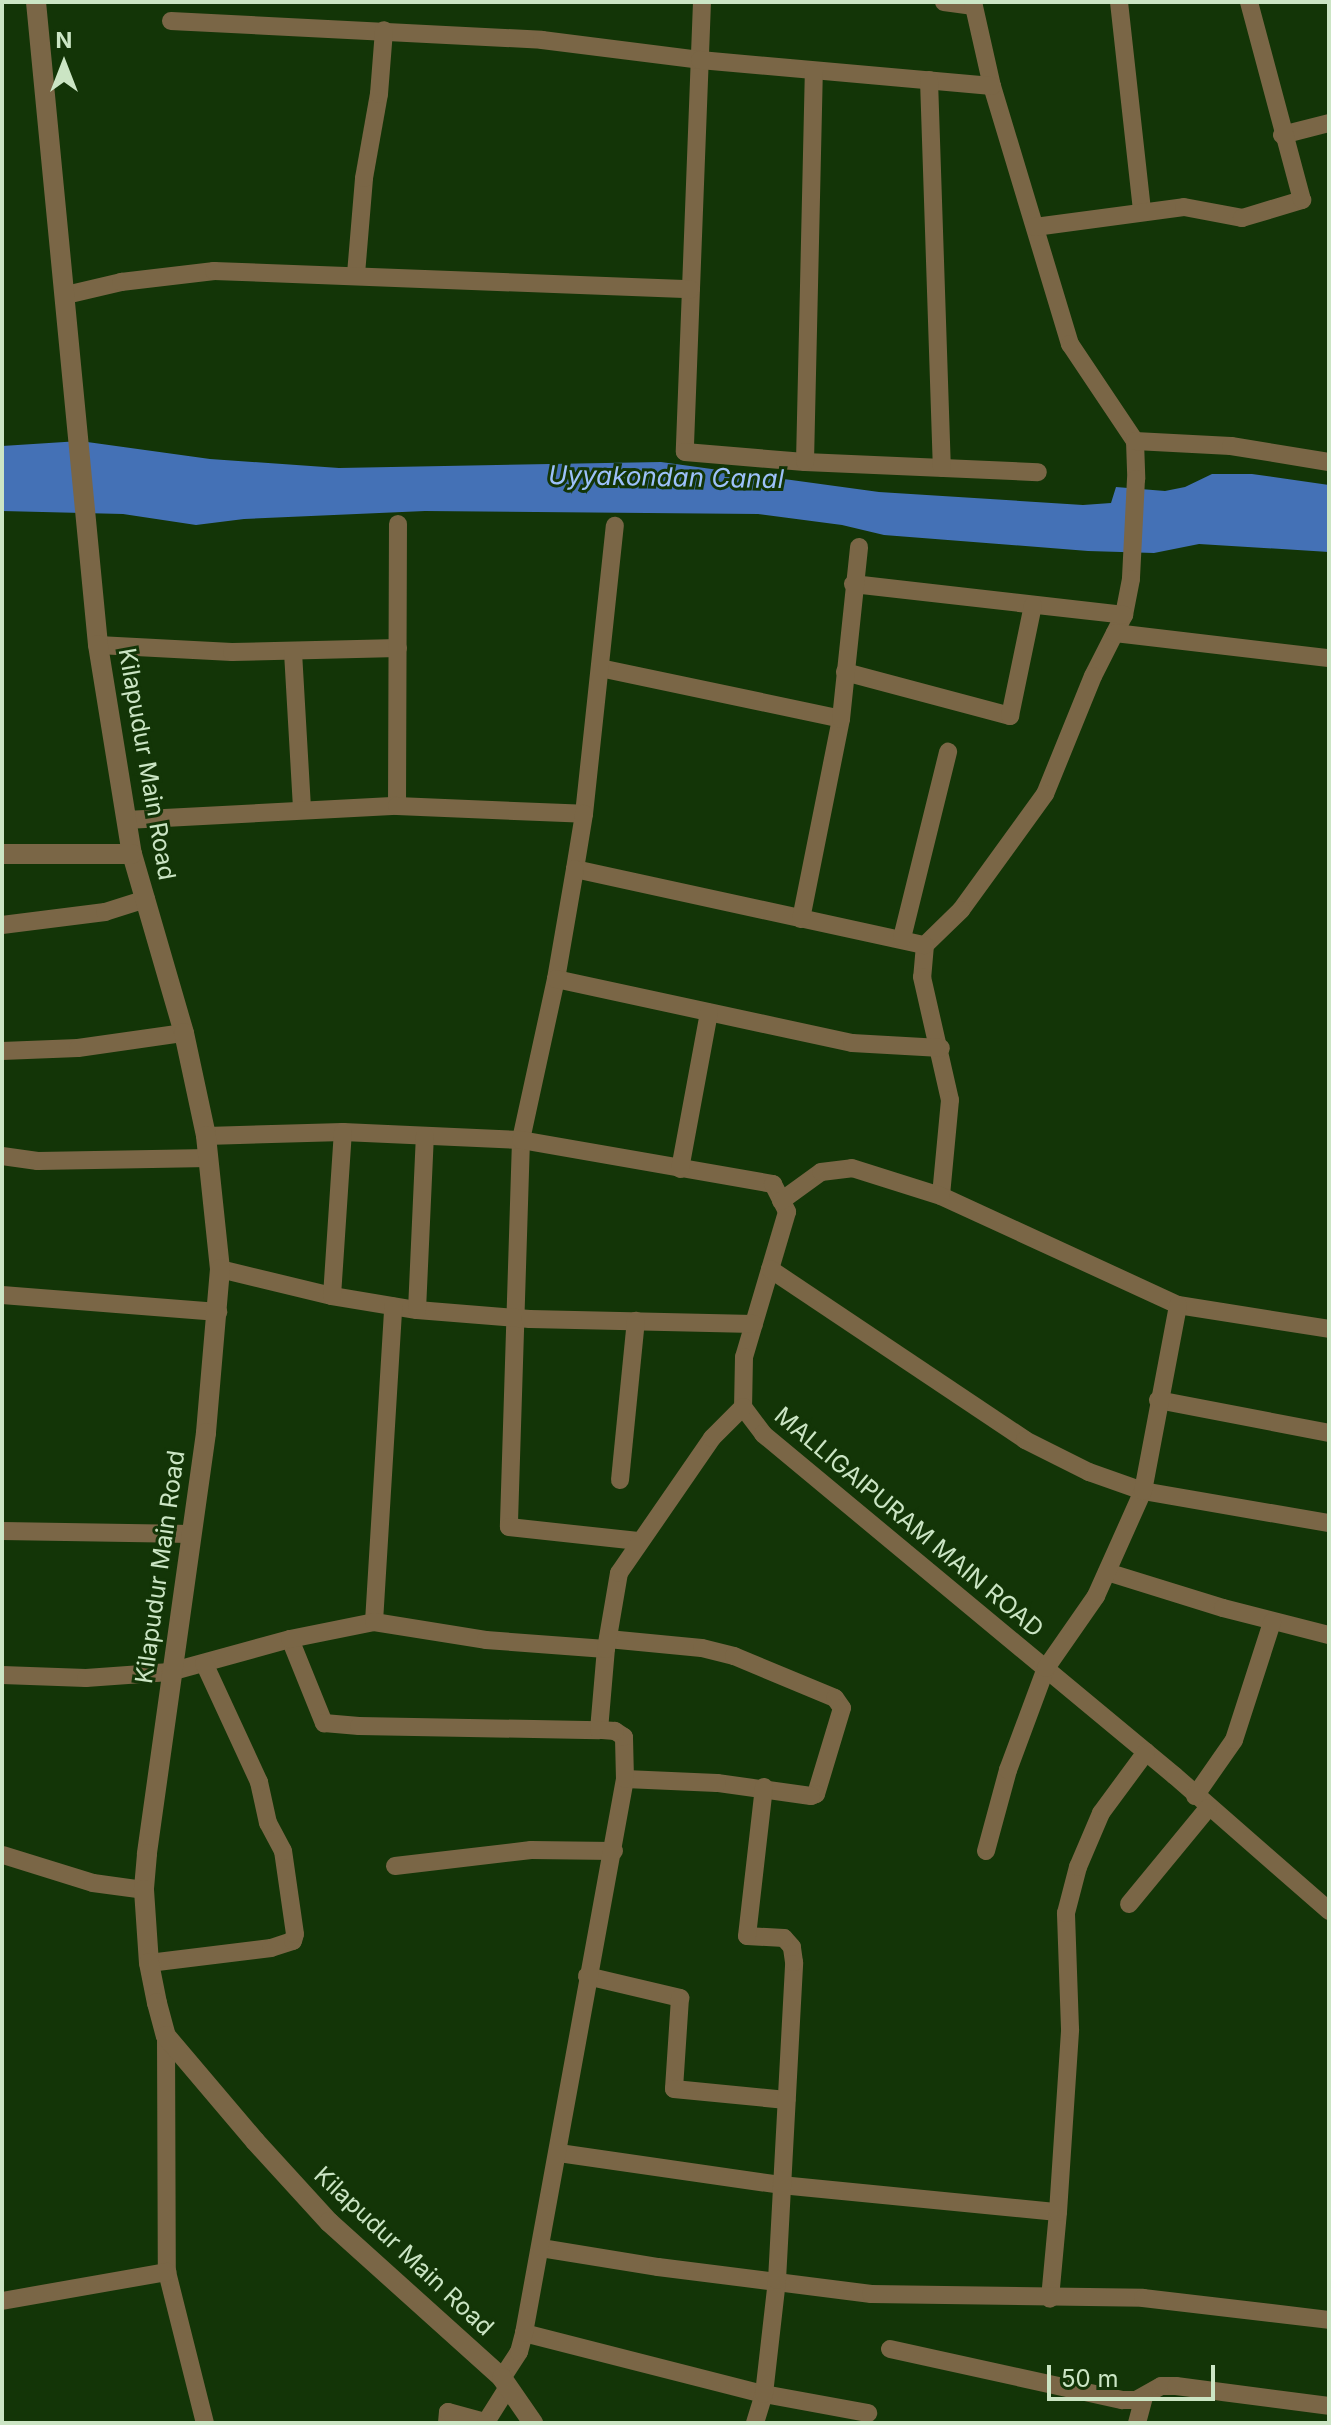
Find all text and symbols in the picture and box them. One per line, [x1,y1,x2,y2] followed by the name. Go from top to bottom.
[24,24,104,104] north arrow
[56,27,72,53] text: N
[548,459,784,495] water label: Uyyakondan Canal
[112,646,182,882] street label: Kilapudur Main Road
[769,1401,1049,1643] street label: MALLIGAIPURAM MAIN ROAD
[129,1449,191,1685] street label: Kilapudur Main Road
[308,2160,500,2342] street label: Kilapudur Main Road
[1051,2349,1219,2399] scale bar
[1061,2364,1119,2393] text: 50 m

